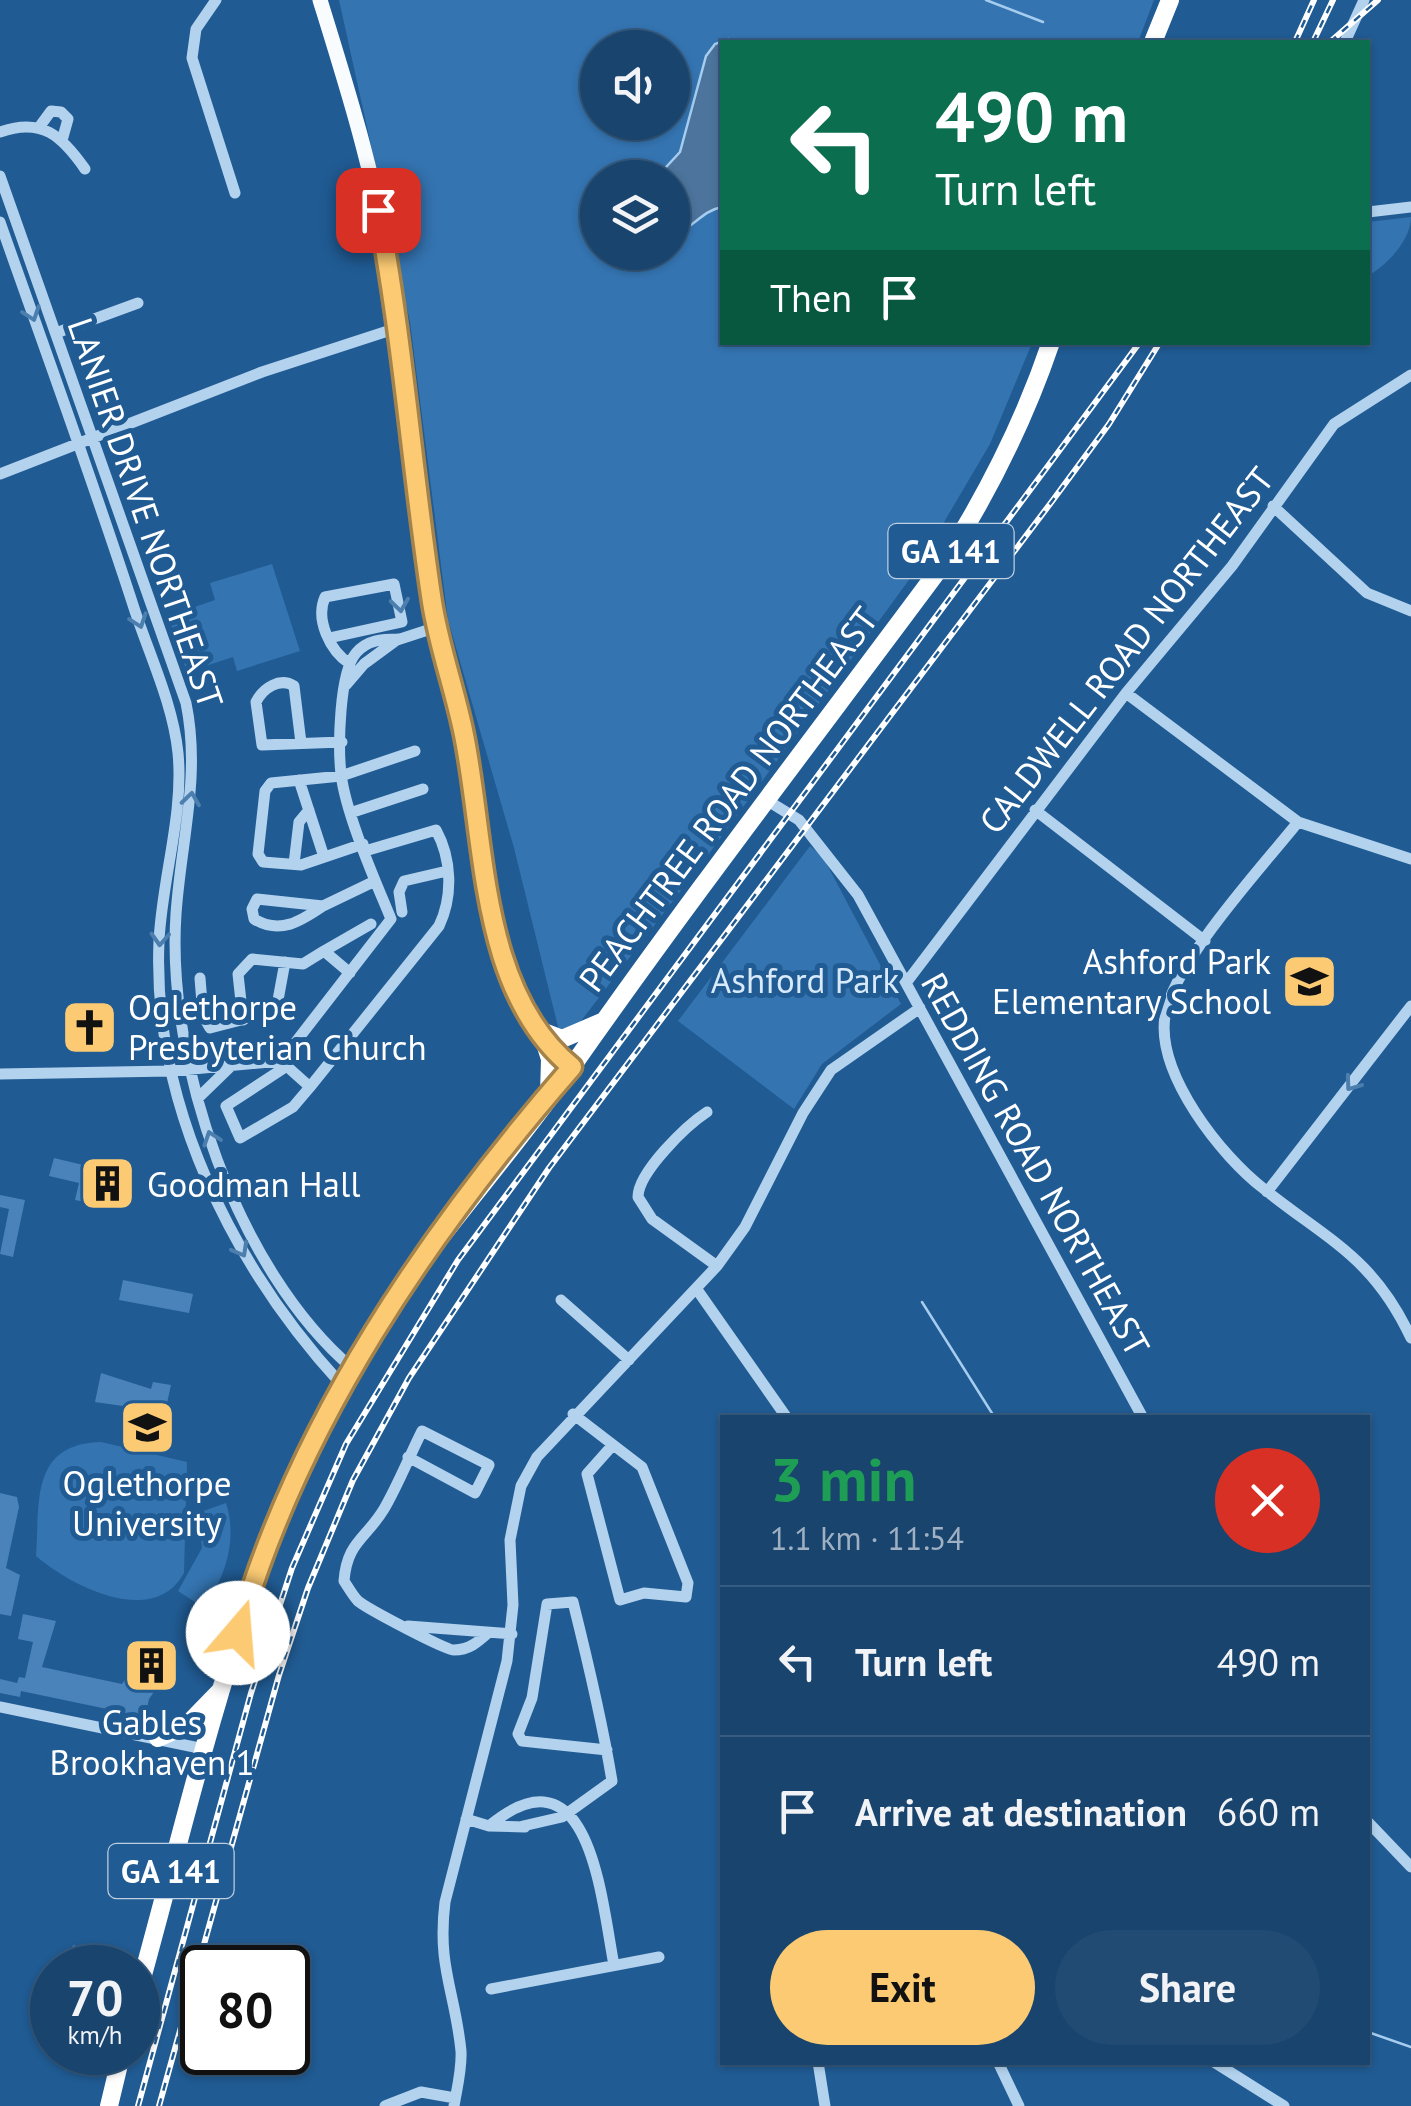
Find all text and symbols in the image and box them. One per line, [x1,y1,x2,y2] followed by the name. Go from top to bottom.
[580,30,690,270] map controls
[580,30,690,140] button: sound
[935,71,1128,161] text: 490 m
[770,80,900,210] icon: left
[935,159,1096,217] text: Turn left
[580,160,690,270] button: layers
[336,168,421,253] pin
[351,183,406,238] icon: arrive
[872,270,927,325] icon: arrive
[770,273,852,322] text: Then
[20,304,41,322] one-way arrow
[58,312,234,714] street label: LANIER DRIVE NORTHEAST
[968,457,1284,843] street label: CALDWELL ROAD NORTHEAST
[888,524,1014,578] road number: GA 141
[389,597,410,613] one-way arrow
[568,597,888,1001] street label: PEACHTREE ROAD NORTHEAST
[127,611,148,628] one-way arrow
[180,790,201,807] one-way arrow
[150,932,171,948] one-way arrow
[992,938,1271,1024] place label: Ashford Park Elementary School
[1280,951,1340,1011] school or university icon: Ashford Park Elementary School
[711,957,899,1003] park label: Ashford Park
[911,964,1161,1364] street label: REDDING ROAD NORTHEAST
[128,984,427,1070] place label: Oglethorpe Presbyterian Church
[59,997,119,1057] church icon: Oglethorpe Presbyterian Church
[1346,1073,1363,1091] one-way arrow
[203,1130,223,1147] one-way arrow
[78,1154,138,1214] building icon: Goodman Hall
[147,1161,360,1207] place label: Goodman Hall
[229,1239,249,1257] one-way arrow
[117,1397,177,1457] school or university icon: Oglethorpe University
[770,1440,916,1518] text: 3 min
[1215,1448,1320,1553] button: close
[62,1460,232,1546] place label: Oglethorpe University
[770,1517,964,1559] text: 1.1 km · 11:54
[186,1581,290,1685] position arrow
[770,1634,825,1689] icon: left
[122,1636,182,1696] building icon: Gables Brookhaven 1
[855,1637,992,1686] text: Turn left
[1217,1637,1320,1686] text: 490 m
[50,1699,254,1785] place label: Gables Brookhaven 1
[770,1784,825,1839] icon: arrive
[855,1787,1187,1836] text: Arrive at destination
[1217,1787,1320,1836] text: 660 m
[109,1844,234,1898] road number: GA 141
[770,1930,1035,2045] button: Exit
[1055,1930,1320,2045] button: Share
[180,1945,310,2075] speed limit sign: 80
[67,1965,123,2030] text: 70
[68,2019,122,2051] text: km/h

